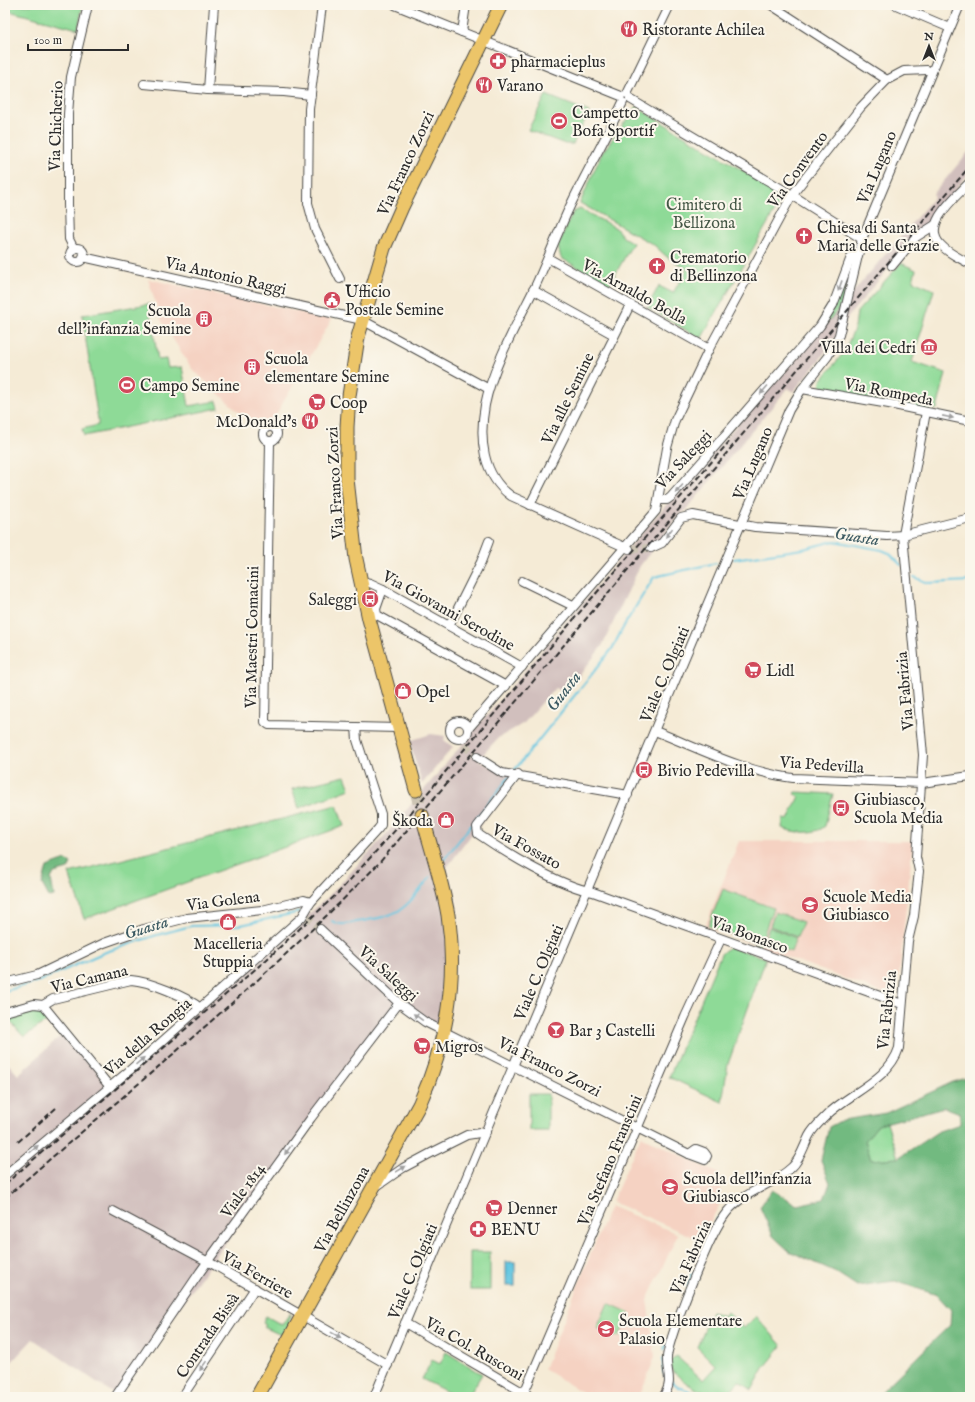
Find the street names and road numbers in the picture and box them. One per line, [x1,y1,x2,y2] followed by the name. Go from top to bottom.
[45,80,69,173] street label: Via Chicherio
[373,109,440,220] street label: Via Franco Zorzi
[763,127,833,213] street label: Via Convento
[853,128,902,208] street label: Via Lugano
[162,253,288,301] street label: Via Antonio Raggi
[577,255,690,330] street label: Via Arnaldo Bolla
[538,350,600,449] street label: Via alle Semine
[842,374,935,411] street label: Via Rompeda
[729,424,778,504] street label: Via Lugano
[323,426,349,541] street label: Via Franco Zorzi
[651,427,717,495] street label: Via Saleggi
[242,566,264,709] street label: Via Maestri Comacini
[378,567,518,656] street label: Via Giovanni Serodine
[636,624,695,727] street label: Viale C. Olgiati
[893,650,919,732] street label: Via Fabrizia
[778,753,865,779] street label: Via Pedevilla
[487,820,564,875] street label: Via Fossato
[185,888,261,917] street label: Via Golena
[707,912,791,959] street label: Via Bonasco
[510,922,569,1025] street label: Viale C. Olgiati
[353,942,422,1007] street label: Via Saleggi
[48,961,130,999] street label: Via Camana
[874,970,902,1052] street label: Via Fabrizia
[100,994,196,1082] street label: Via della Rongia
[493,1033,604,1102] street label: Via Franco Zorzi
[574,1092,647,1230] street label: Via Stefano Franscini
[216,1160,270,1223] street label: Viale 1814
[310,1163,375,1258] street label: Via Bellinzona
[666,1217,717,1299] street label: Via Fabrizia
[384,1221,443,1324] street label: Viale C. Olgiati
[217,1247,296,1304] street label: Via Ferriere
[173,1290,245,1383] street label: Contrada Bissà
[420,1313,527,1386] street label: Via Col. Rusconi

